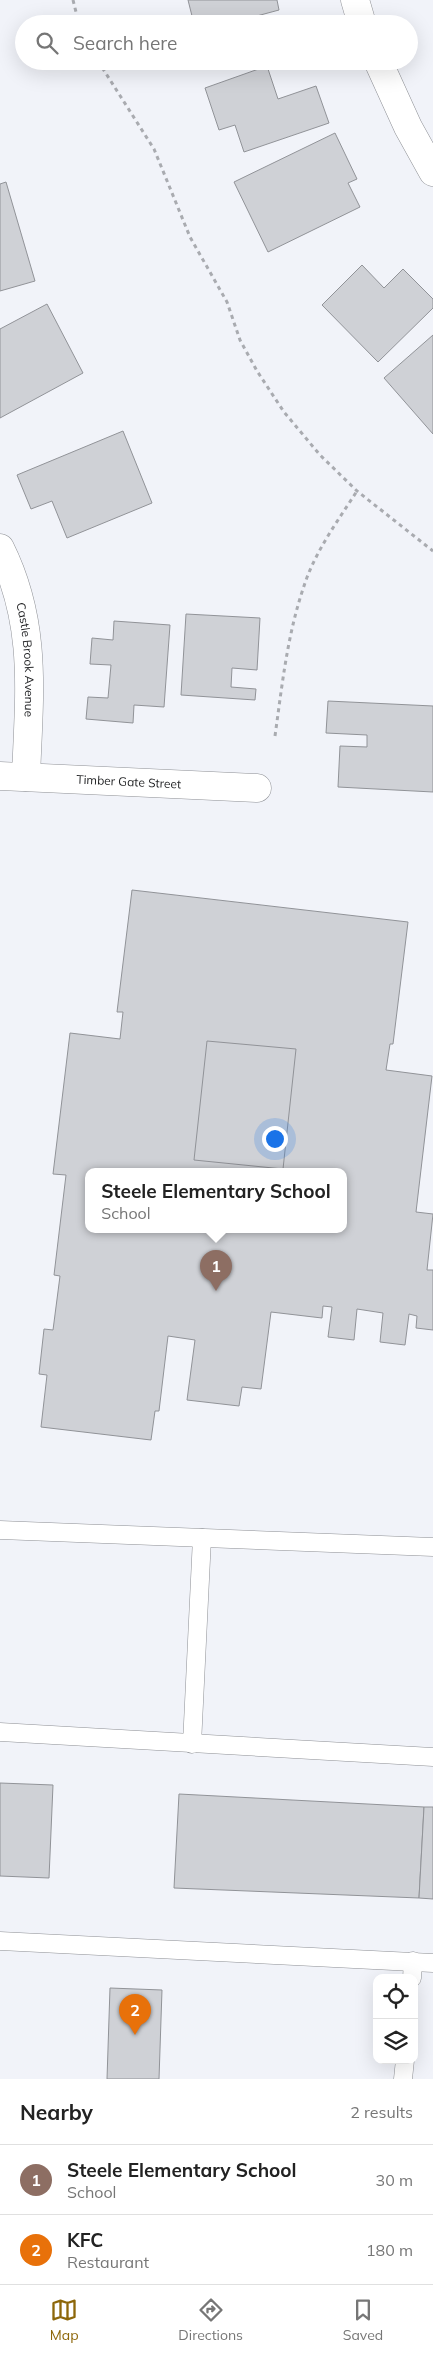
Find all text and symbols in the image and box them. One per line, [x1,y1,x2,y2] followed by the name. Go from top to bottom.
[15,15,418,70] search box
[33,29,61,57] icon: search
[73,31,177,55] text: Search here
[13,601,37,717] street label: Castle Brook Avenue
[76,772,182,791] street label: Timber Gate Street
[262,1126,288,1152] your location
[85,1168,347,1233] popup
[101,1179,331,1203] text: Steele Elementary School
[101,1203,151,1223] text: School
[200,1250,232,1291] pin: 1
[373,1974,418,2064] map controls
[373,1974,418,2019] button: locate
[119,1994,151,2035] pin: 2
[373,2019,418,2064] button: layers
[20,2099,93,2125] text: Nearby
[350,2102,413,2122] text: 2 results
[67,2158,297,2182] text: Steele Elementary School
[31,2170,41,2190] text: 1
[376,2170,413,2190] text: 30 m
[67,2182,116,2202] text: School
[67,2228,103,2252] text: KFC
[31,2240,41,2260] text: 2
[366,2240,413,2260] text: 180 m
[67,2252,149,2272] text: Restaurant
[50,2296,79,2344] tab: Map
[178,2296,243,2344] tab: Directions
[343,2296,383,2344] tab: Saved

